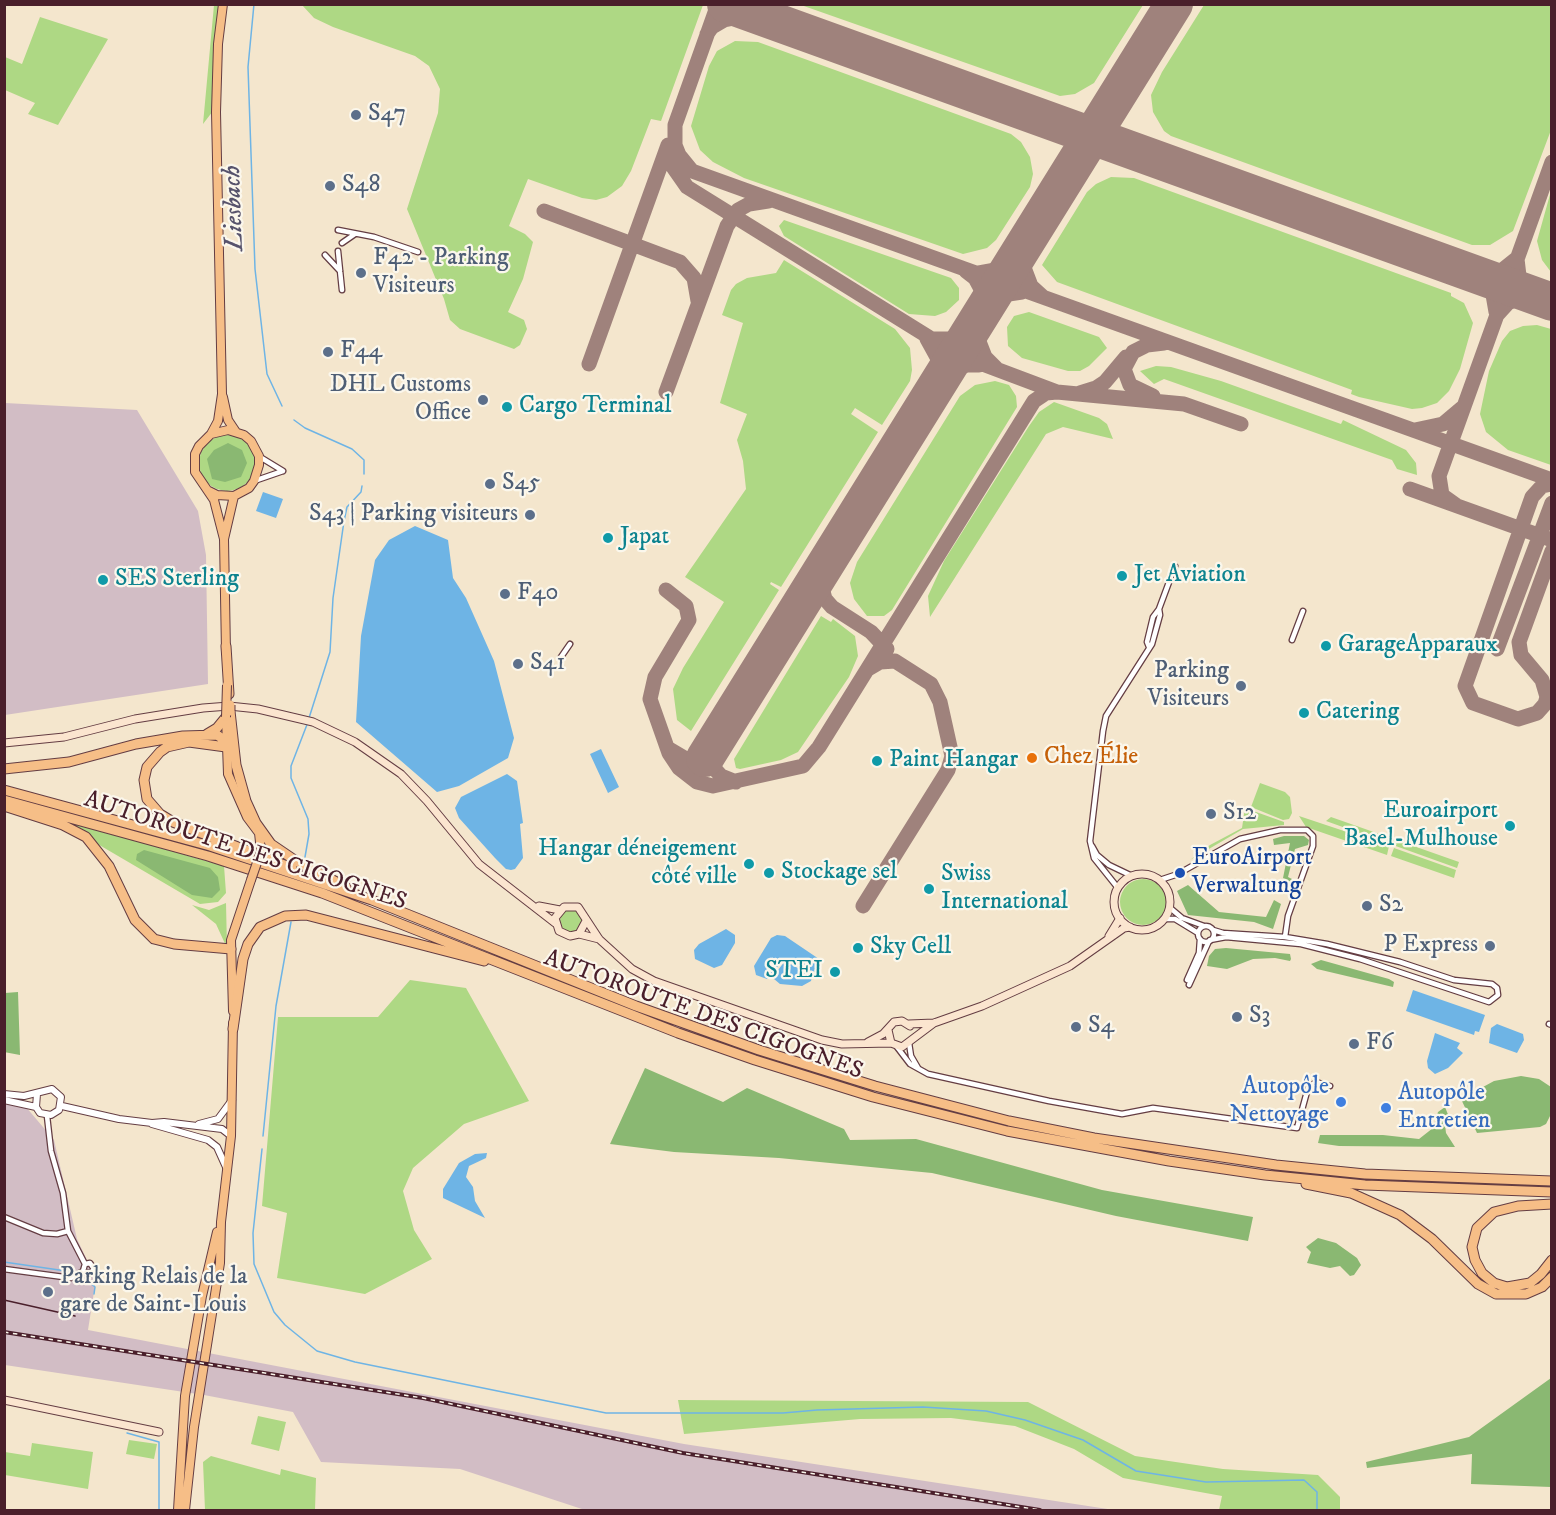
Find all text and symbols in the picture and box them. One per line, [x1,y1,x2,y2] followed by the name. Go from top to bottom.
[368,101,406,129] place label: S47
[349,108,363,122] marker: S47
[218,165,252,251] water label: Liesbach
[342,172,380,200] place label: S48
[323,179,337,193] marker: S48
[373,245,509,301] place label: F42 - Parking Visiteurs
[354,266,368,280] marker: F42 - Parking Visiteurs
[340,338,382,366] place label: F44
[321,345,335,359] marker: F44
[330,372,471,428] place label: DHL Customs Office
[476,393,490,407] marker: DHL Customs Office
[519,393,671,421] place label: Cargo Terminal
[500,400,514,414] marker: Cargo Terminal
[502,470,540,498] place label: S45
[483,477,497,491] marker: S45
[309,501,518,529] place label: S43 | Parking visiteurs
[523,508,537,522] marker: S43 | Parking visiteurs
[620,524,669,552] place label: Japat
[601,531,615,545] marker: Japat
[1134,562,1246,590] place label: Jet Aviation
[115,566,239,594] place label: SES Sterling
[1115,569,1129,583] marker: Jet Aviation
[96,573,110,587] marker: SES Sterling
[517,580,558,608] place label: F40
[498,587,512,601] marker: F40
[1338,632,1498,660] place label: GarageApparaux
[1319,639,1333,653] marker: GarageApparaux
[530,650,565,678] place label: S41
[511,657,525,671] marker: S41
[1148,658,1229,714] place label: Parking Visiteurs
[1234,679,1248,693] marker: Parking Visiteurs
[1316,699,1399,727] place label: Catering
[1297,706,1311,720] marker: Catering
[1044,744,1138,772] place label: Chez Élie
[889,747,1018,775] place label: Paint Hangar
[1025,751,1039,765] marker: Chez Élie
[870,754,884,768] marker: Paint Hangar
[80,786,410,918] street label: AUTOROUTE DES CIGOGNES
[1344,798,1498,854] place label: Euroairport Basel-Mulhouse
[1223,800,1256,828] place label: S12
[1204,807,1218,821] marker: S12
[1503,819,1517,833] marker: Euroairport Basel-Mulhouse
[538,836,737,892] place label: Hangar déneigement côté ville
[1192,845,1312,901] place label: EuroAirport Verwaltung
[742,857,756,871] marker: Hangar déneigement côté ville
[781,859,897,887] place label: Stockage sel
[941,861,1068,917] place label: Swiss International
[762,866,776,880] marker: Stockage sel
[1173,866,1187,880] marker: EuroAirport Verwaltung
[922,882,936,896] marker: Swiss International
[1379,892,1403,920] place label: S2
[1360,899,1374,913] marker: S2
[1383,932,1478,960] place label: P Express
[870,934,951,962] place label: Sky Cell
[1483,939,1497,953] marker: P Express
[851,941,865,955] marker: Sky Cell
[539,945,867,1087] street label: AUTOROUTE DES CIGOGNES
[765,958,823,986] place label: STEI
[828,965,842,979] marker: STEI
[1249,1003,1271,1031] place label: S3
[1230,1010,1244,1024] marker: S3
[1088,1013,1114,1041] place label: S4
[1069,1020,1083,1034] marker: S4
[1366,1030,1393,1058] place label: F6
[1347,1037,1361,1051] marker: F6
[1230,1074,1329,1130] place label: Autopôle Nettoyage
[1398,1080,1490,1136] place label: Autopôle Entretien
[1334,1095,1348,1109] marker: Autopôle Nettoyage
[1379,1101,1393,1115] marker: Autopôle Entretien
[60,1264,247,1320] place label: Parking Relais de la gare de Saint-Louis
[41,1285,55,1299] marker: Parking Relais de la gare de Saint-Louis

